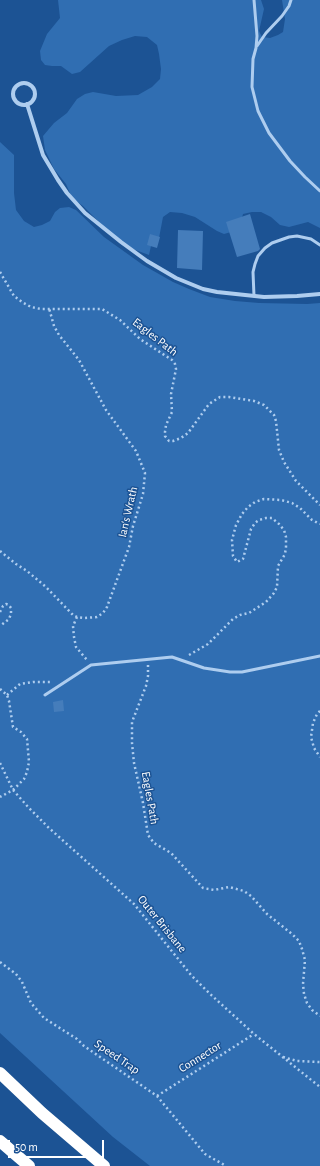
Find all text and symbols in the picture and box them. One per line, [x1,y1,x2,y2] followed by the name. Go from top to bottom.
[130,315,180,359] street label: Eagles Path
[115,485,141,539] street label: Ian's Wrath
[138,770,162,826] street label: Eagles Path
[134,892,190,956] street label: Outer Brisbane
[92,1037,142,1077] street label: Speed Trap
[176,1038,224,1076] street label: Connector
[10,1132,106,1158] scale bar
[15,1141,38,1153] text: 50 m

